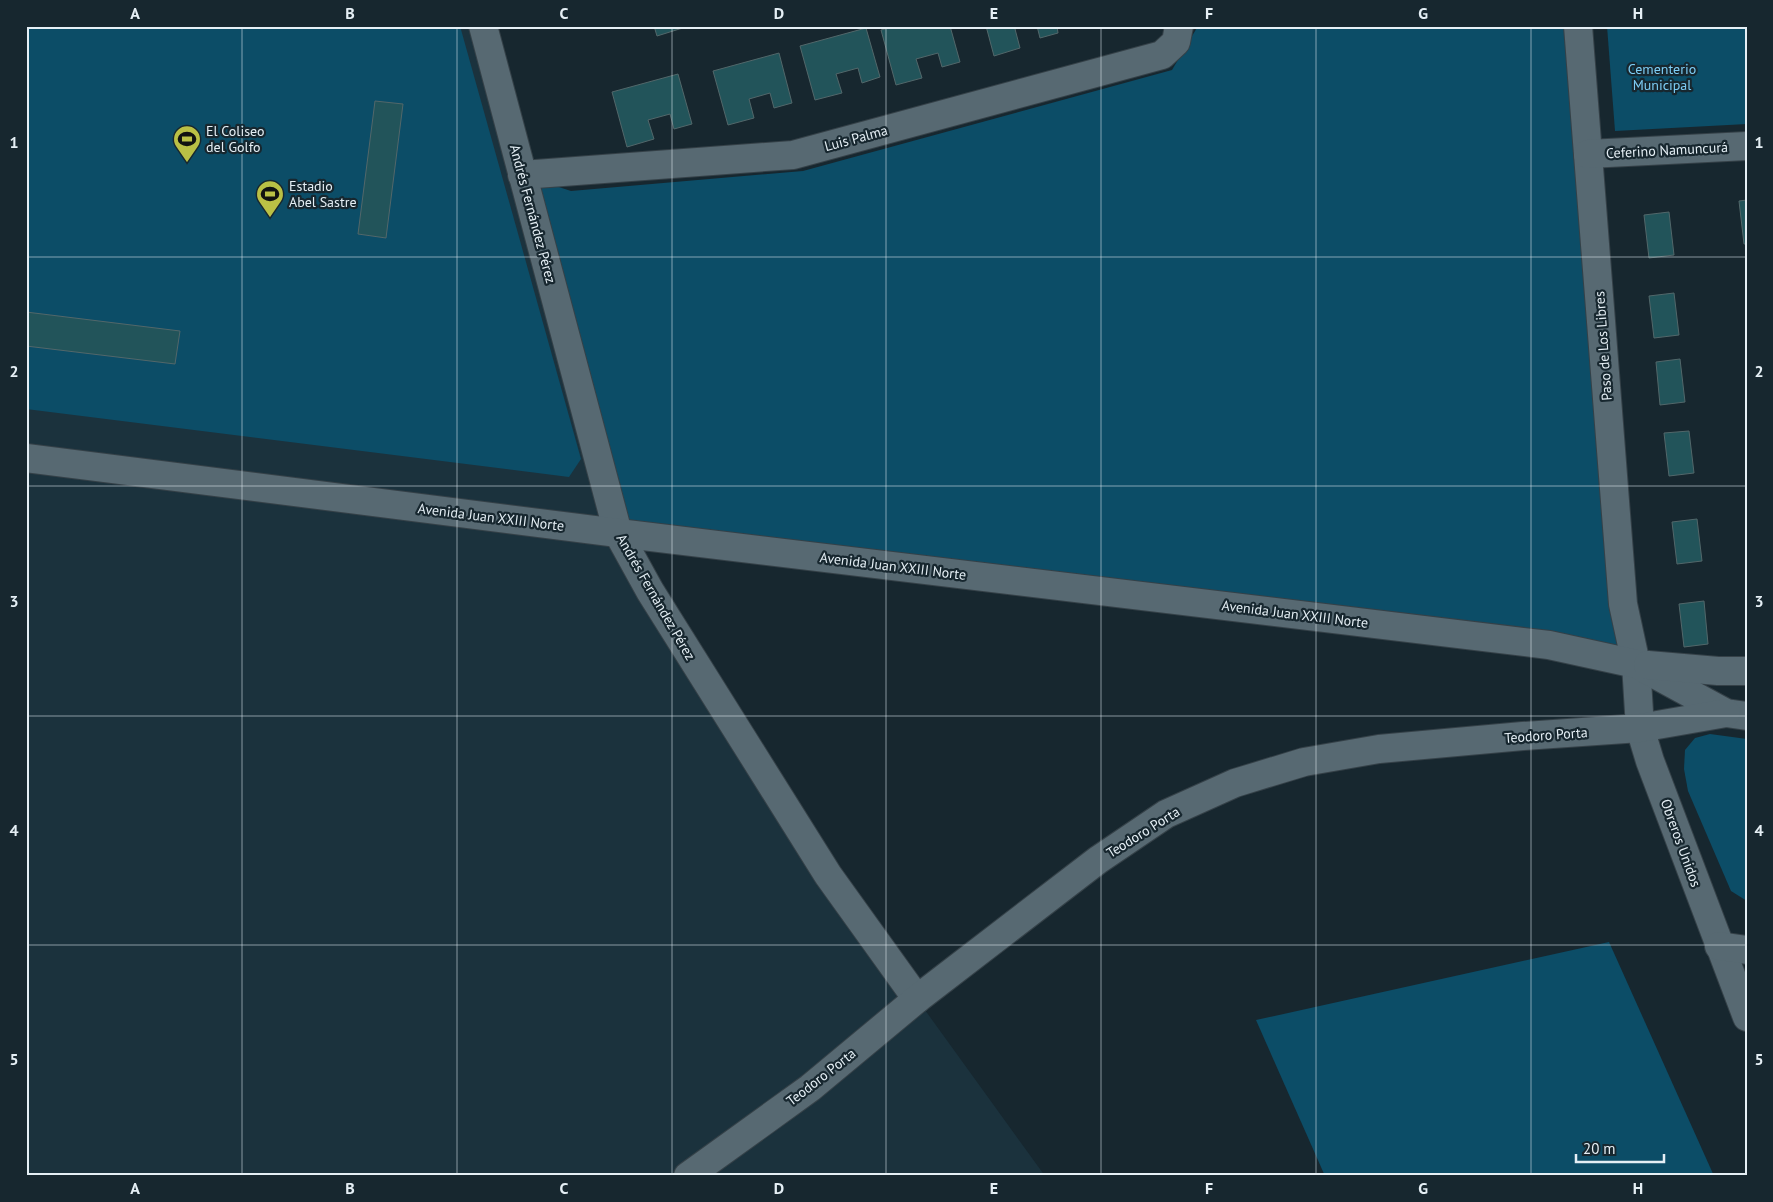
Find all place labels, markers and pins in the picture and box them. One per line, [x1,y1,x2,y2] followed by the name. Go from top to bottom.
[206,122,265,156] place label: El Coliseo del Golfo
[172,124,202,163] sports icon: El Coliseo del Golfo
[289,177,357,211] place label: Estadio Abel Sastre
[255,179,285,218] sports icon: Estadio Abel Sastre

